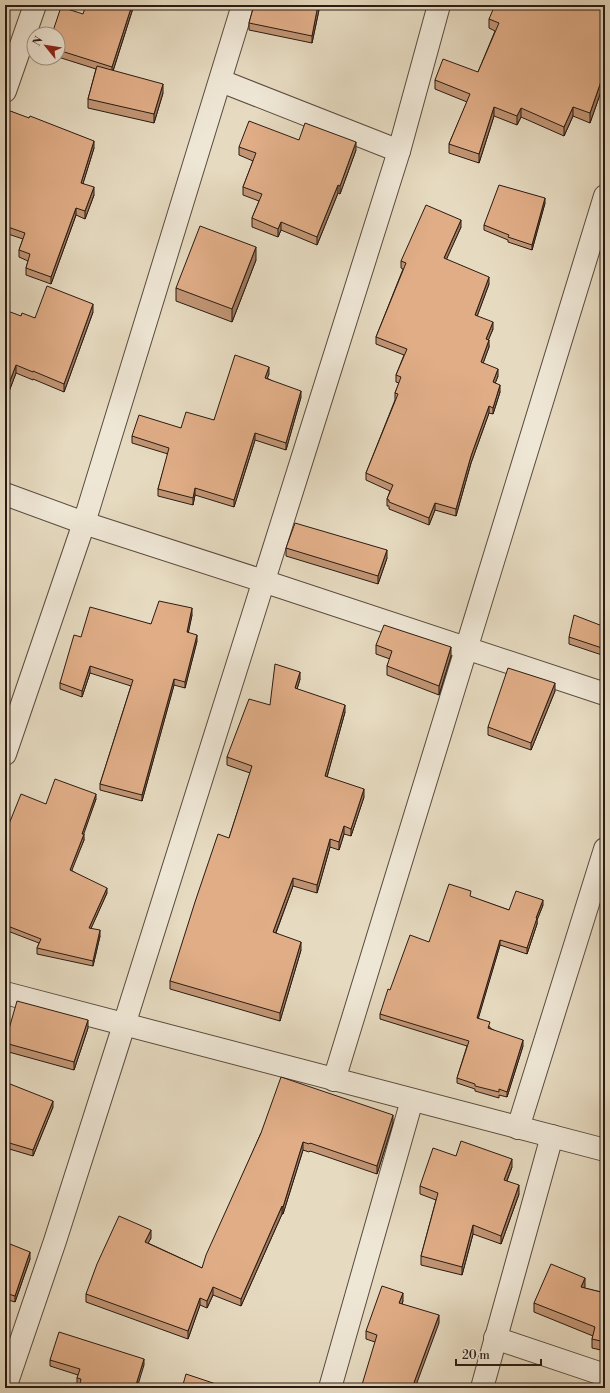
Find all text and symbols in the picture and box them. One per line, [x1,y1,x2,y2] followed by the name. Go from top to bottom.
[26,26,66,66] north arrow
[30,34,47,49] text: N
[456,1341,541,1367] scale bar
[462,1348,490,1363] text: 20 m

